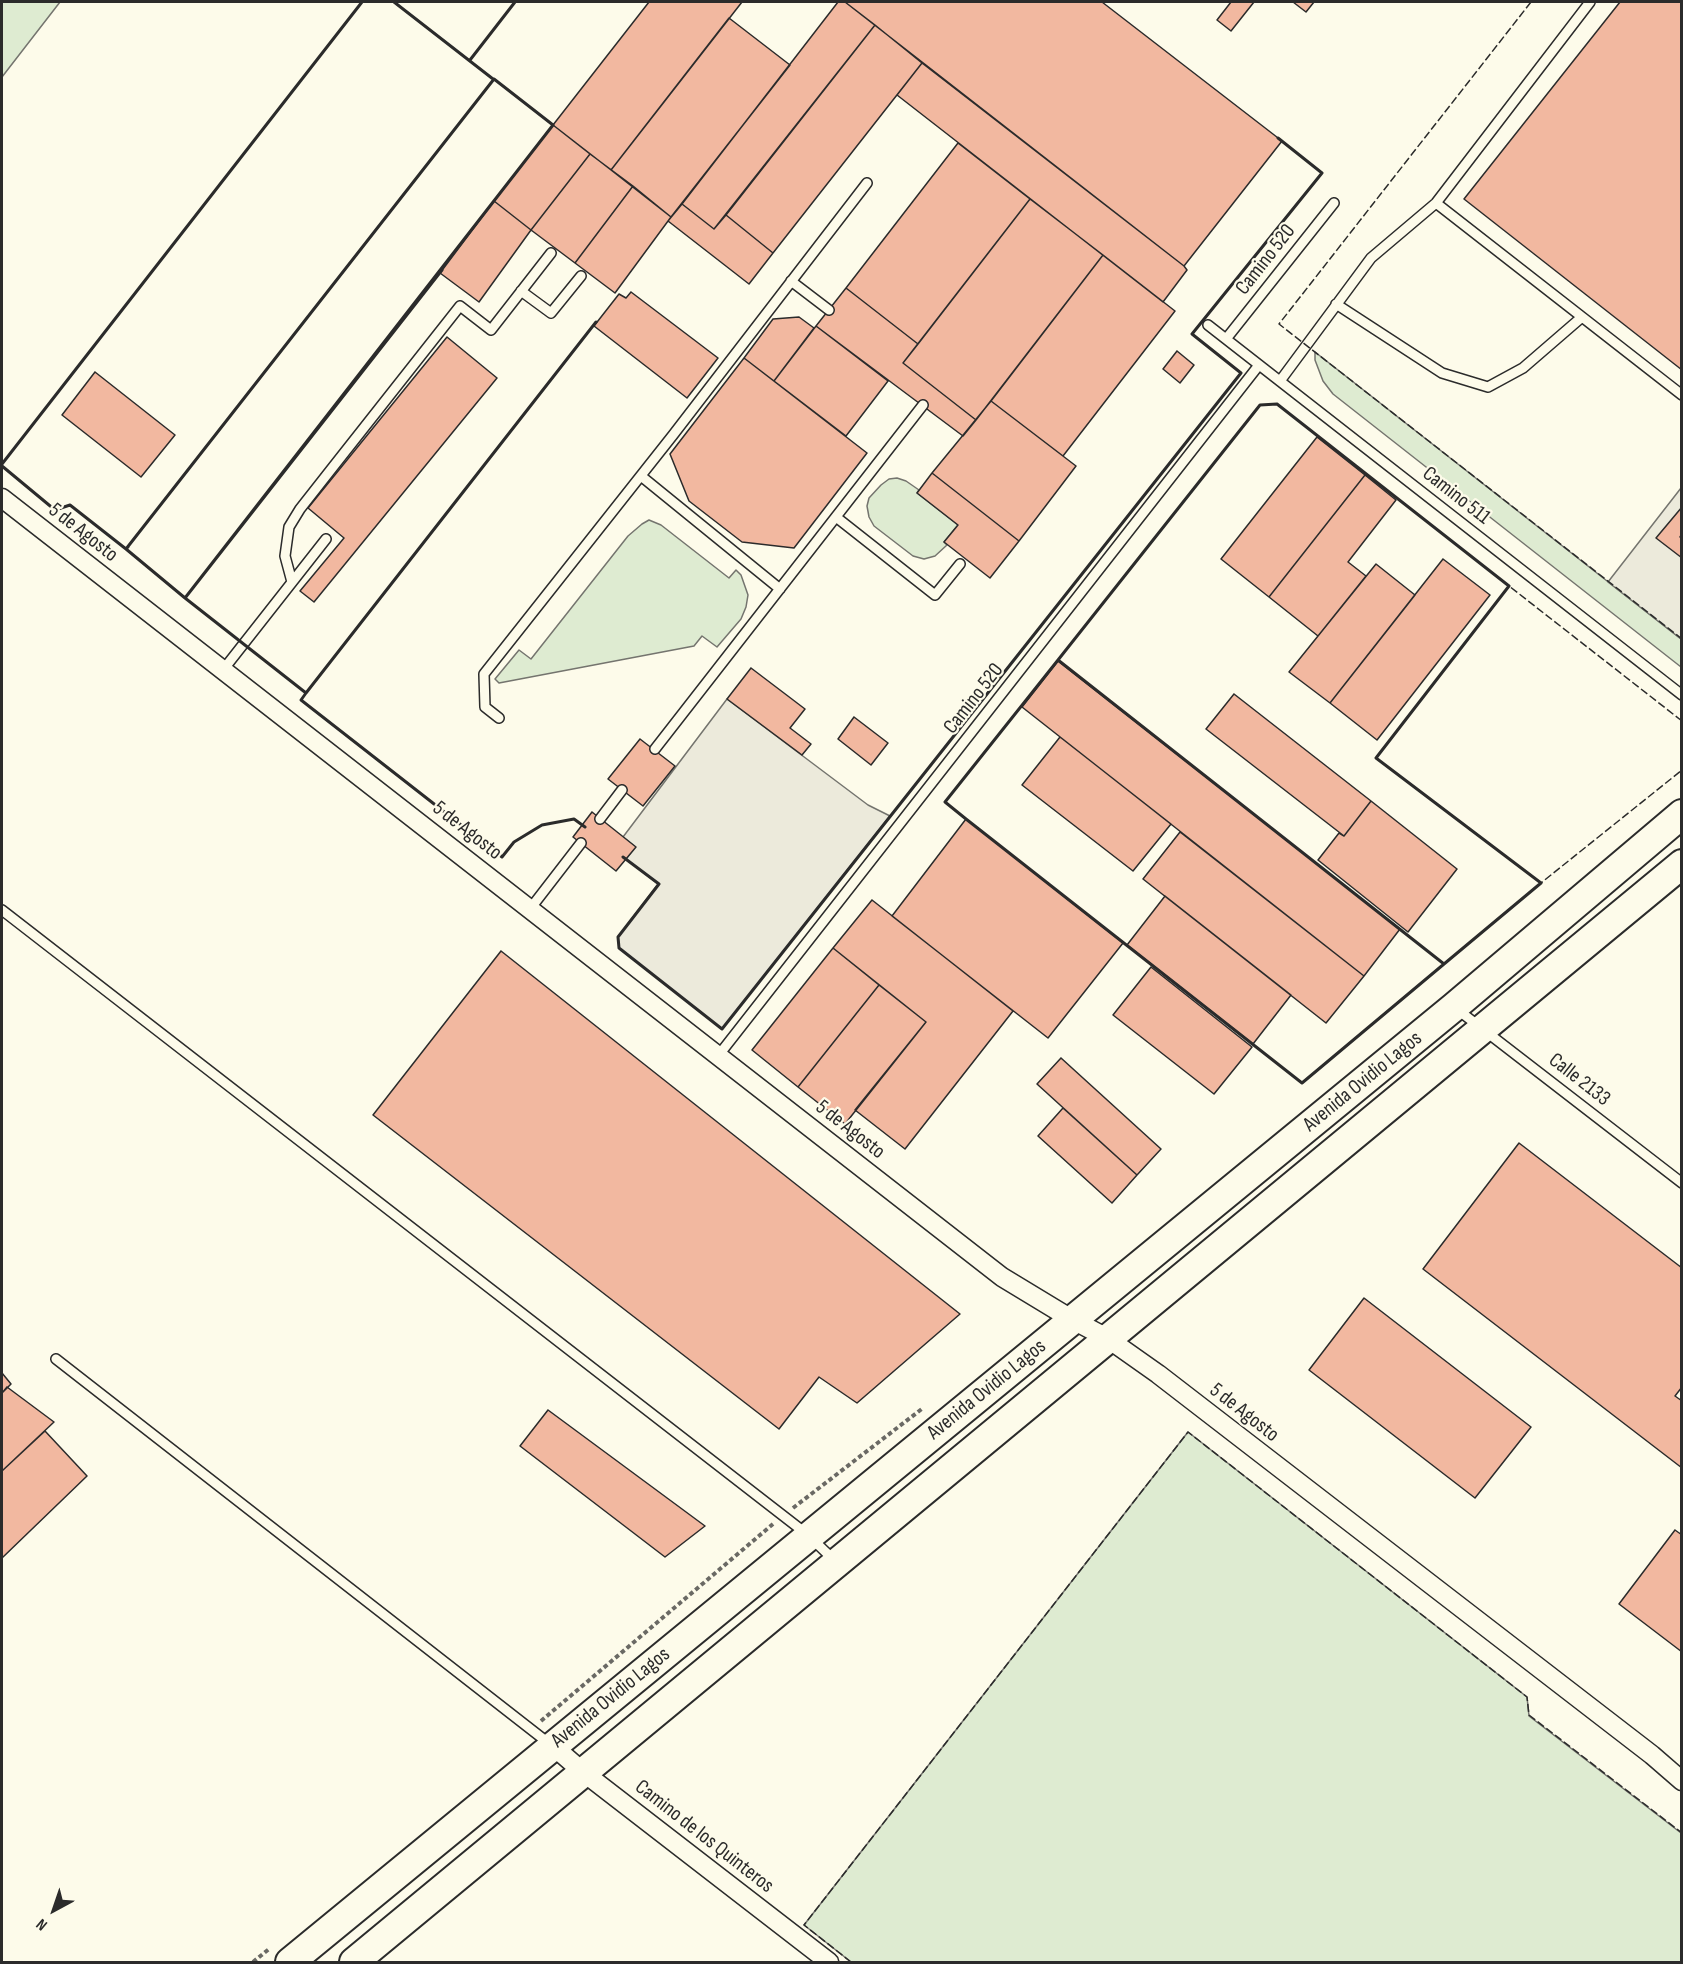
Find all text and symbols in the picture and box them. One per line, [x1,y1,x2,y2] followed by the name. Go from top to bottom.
[1231,220,1301,300] street label: Camino 520
[1417,462,1495,530] street label: Camino 511
[43,498,123,568] street label: 5 de Agosto
[939,659,1009,739] street label: Camino 520
[427,796,507,866] street label: 5 de Agosto
[1298,1026,1428,1138] street label: Avenida Ovidio Lagos
[1543,1048,1615,1112] street label: Calle 2133
[810,1095,890,1165] street label: 5 de Agosto
[922,1334,1052,1446] street label: Avenida Ovidio Lagos
[1204,1378,1284,1448] street label: 5 de Agosto
[546,1642,676,1754] street label: Avenida Ovidio Lagos
[630,1775,778,1899] street label: Camino de los Quinteros
[24,1880,84,1940] north arrow
[33,1914,51,1934] text: N

